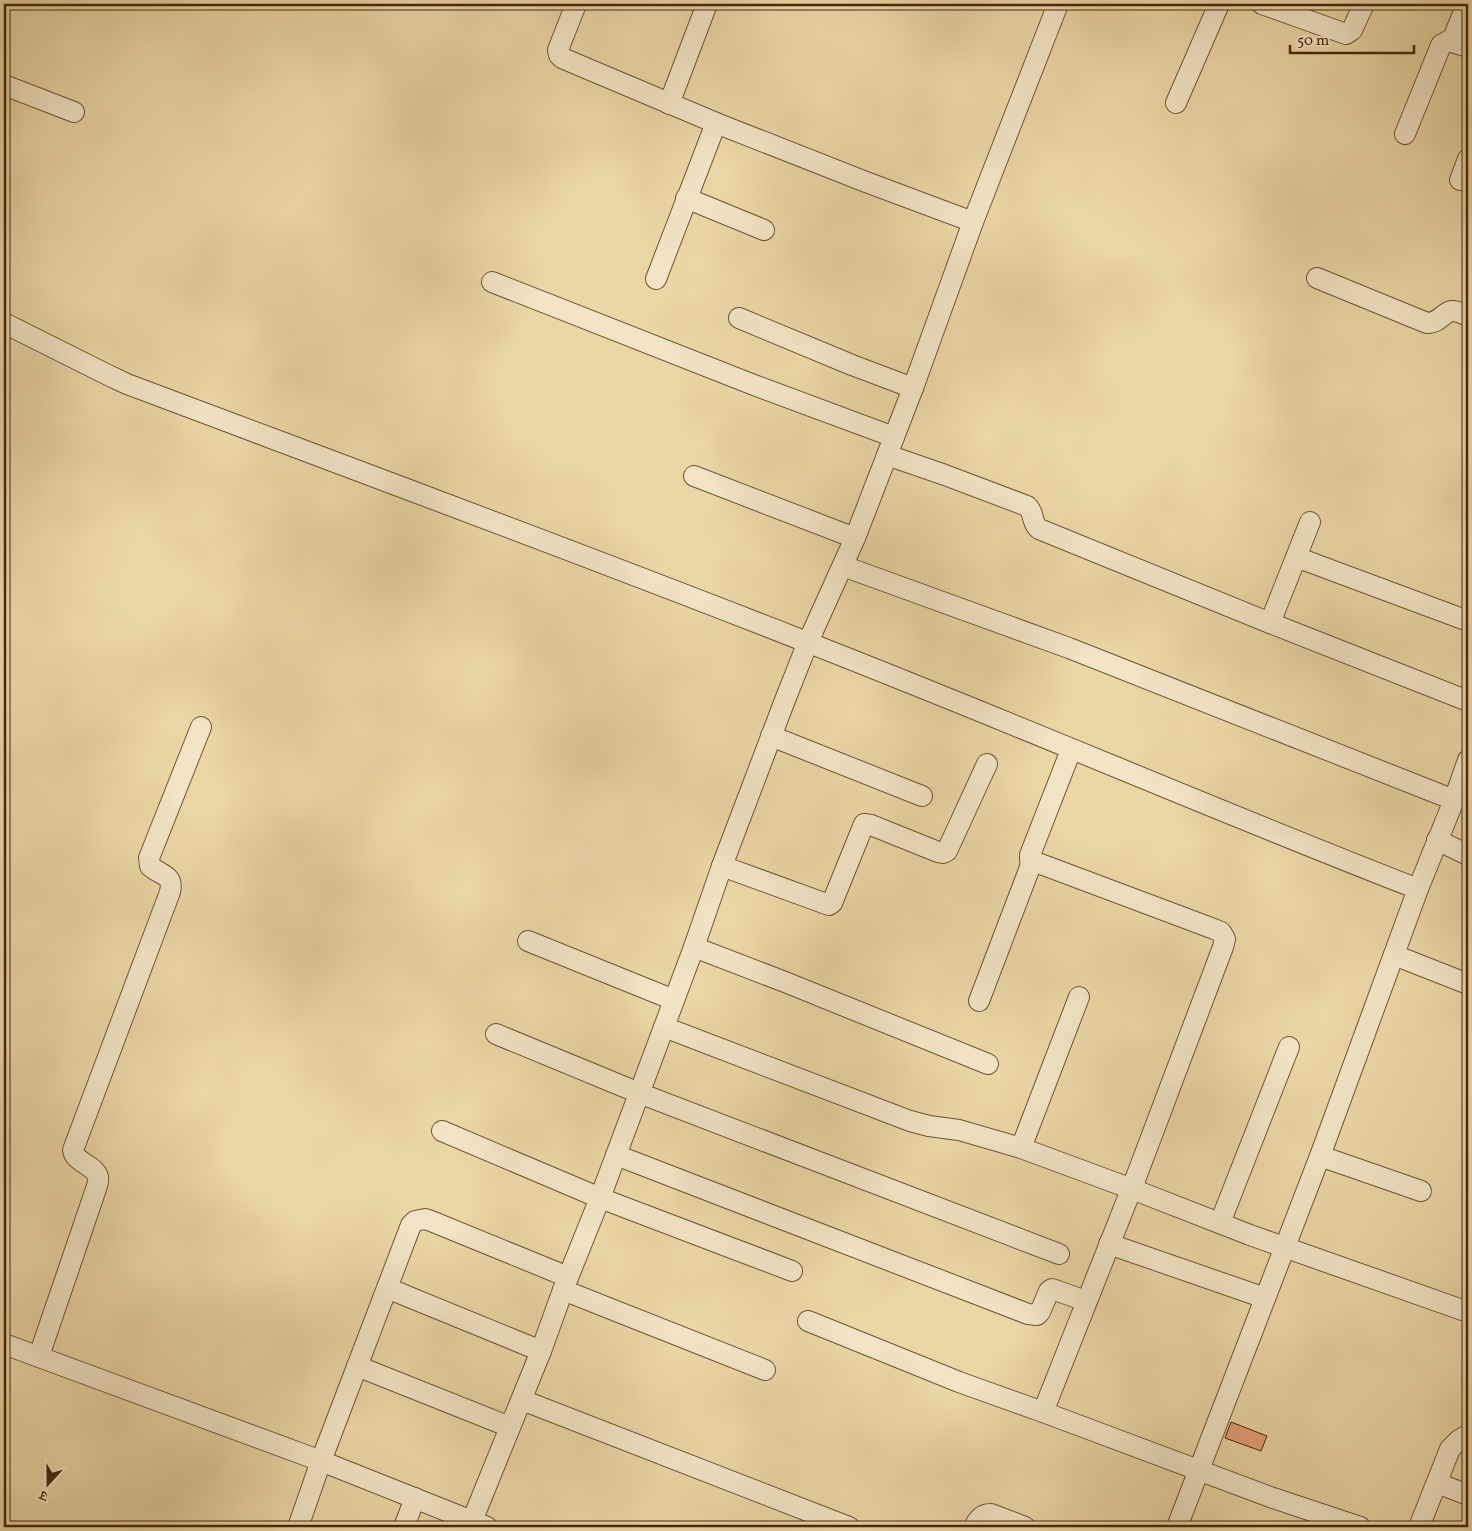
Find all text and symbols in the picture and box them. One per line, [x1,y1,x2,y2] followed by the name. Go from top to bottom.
[1290,22,1413,54] scale bar
[1297,31,1329,52] text: 50 m
[22,1458,72,1508] north arrow
[36,1484,52,1505] text: उ

